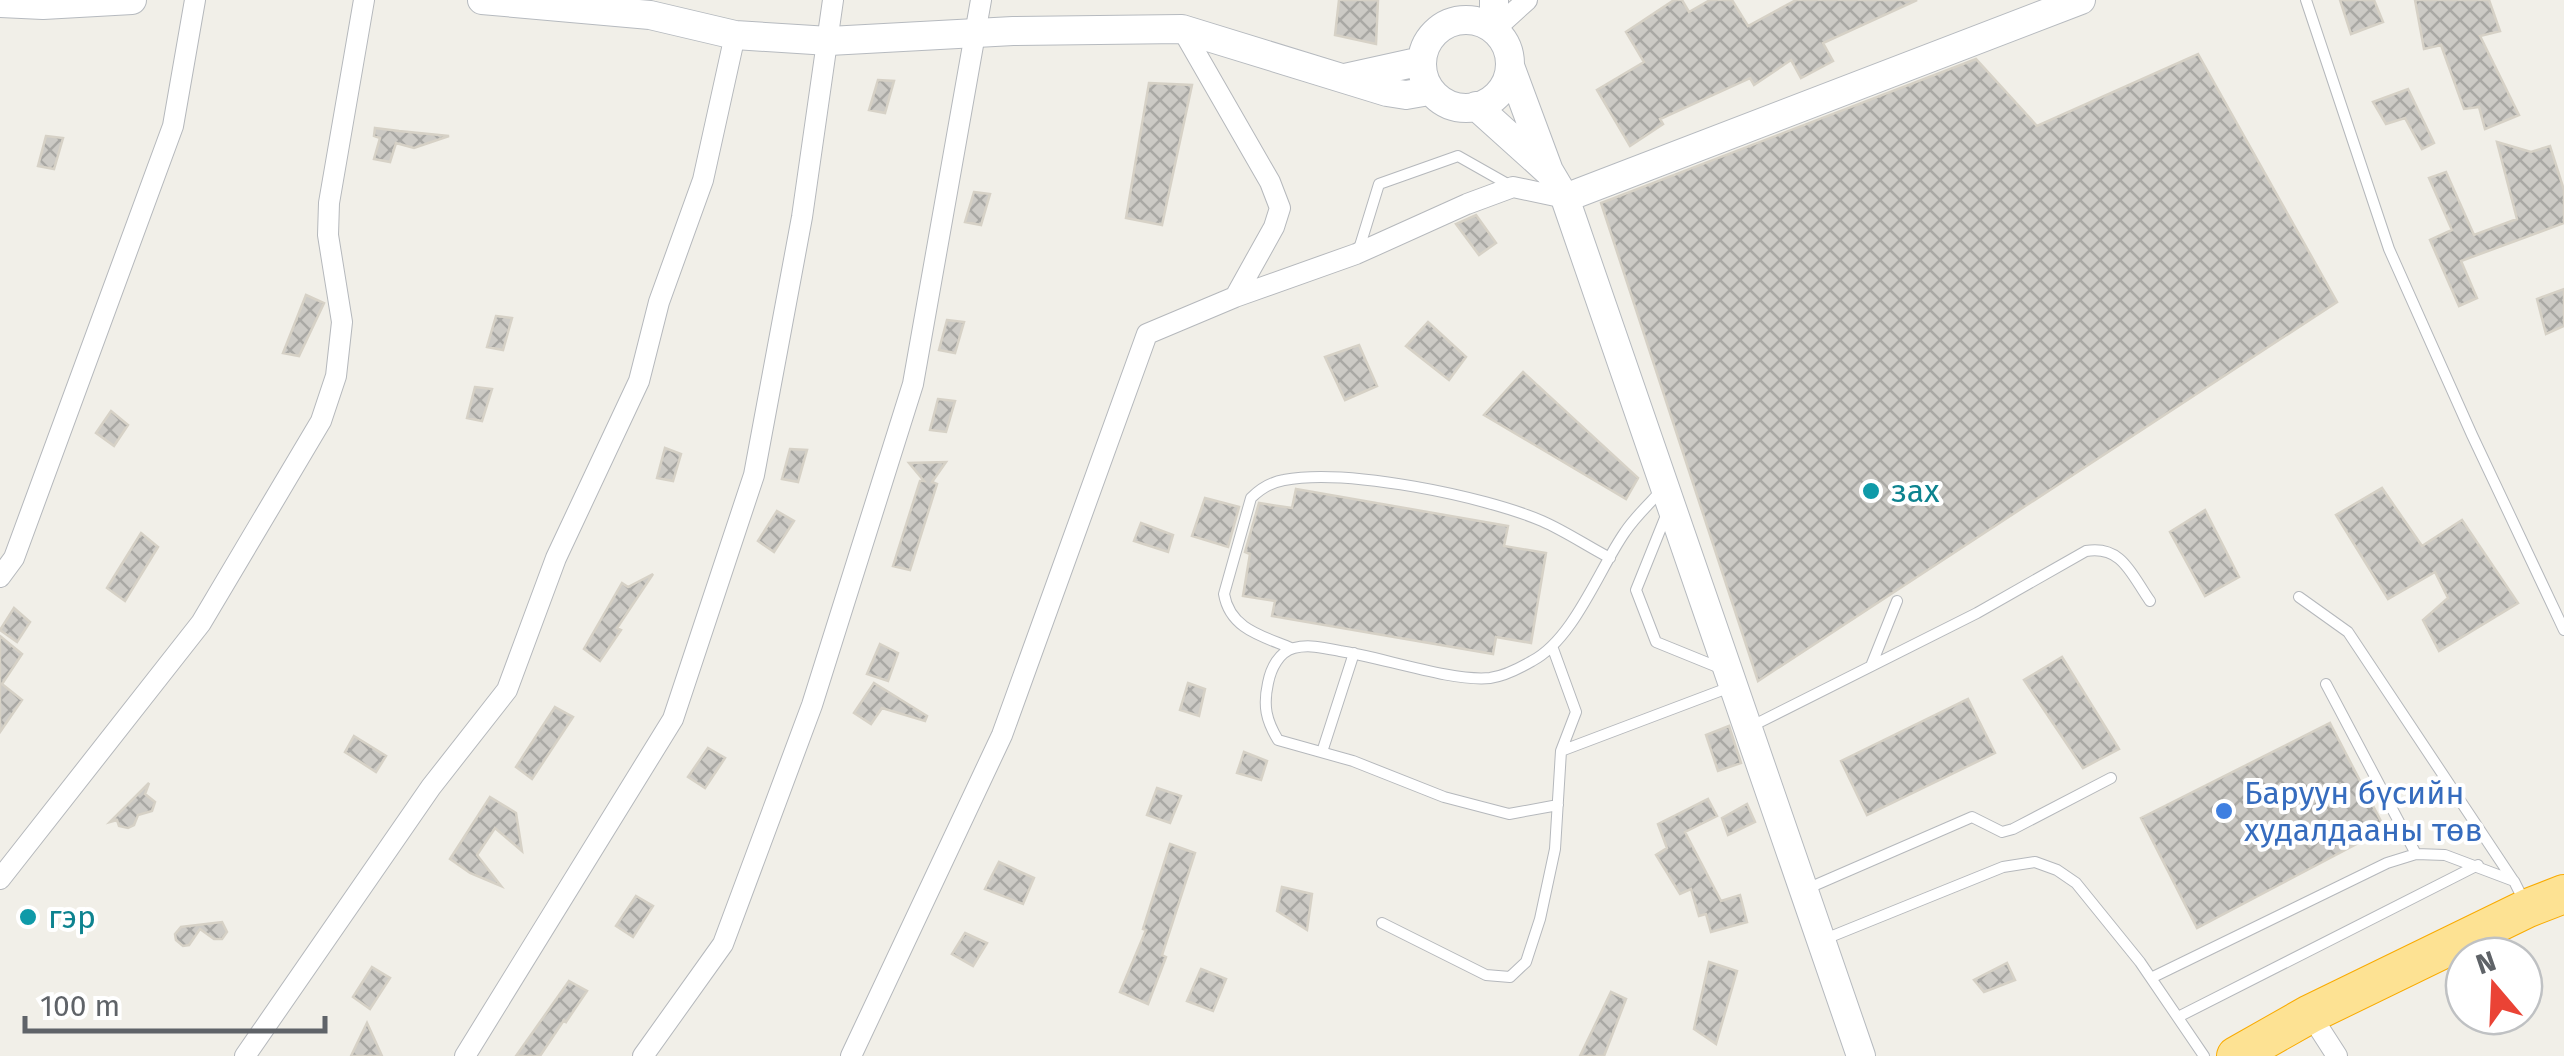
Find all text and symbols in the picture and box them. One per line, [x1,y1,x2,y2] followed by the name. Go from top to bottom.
[1891,472,1940,510] place label: зах
[1860,480,1882,502] marker: зах
[2244,774,2482,849] place label: Баруун бүсийн худалдааны төв
[2213,800,2235,822] marker: Баруун бүсийн худалдааны төв
[48,898,96,936] place label: гэр
[17,906,39,928] marker: гэр
[2444,936,2544,1036] north arrow
[2472,944,2500,981] text: N
[25,971,325,1033] scale bar
[40,988,120,1024] text: 100 m

